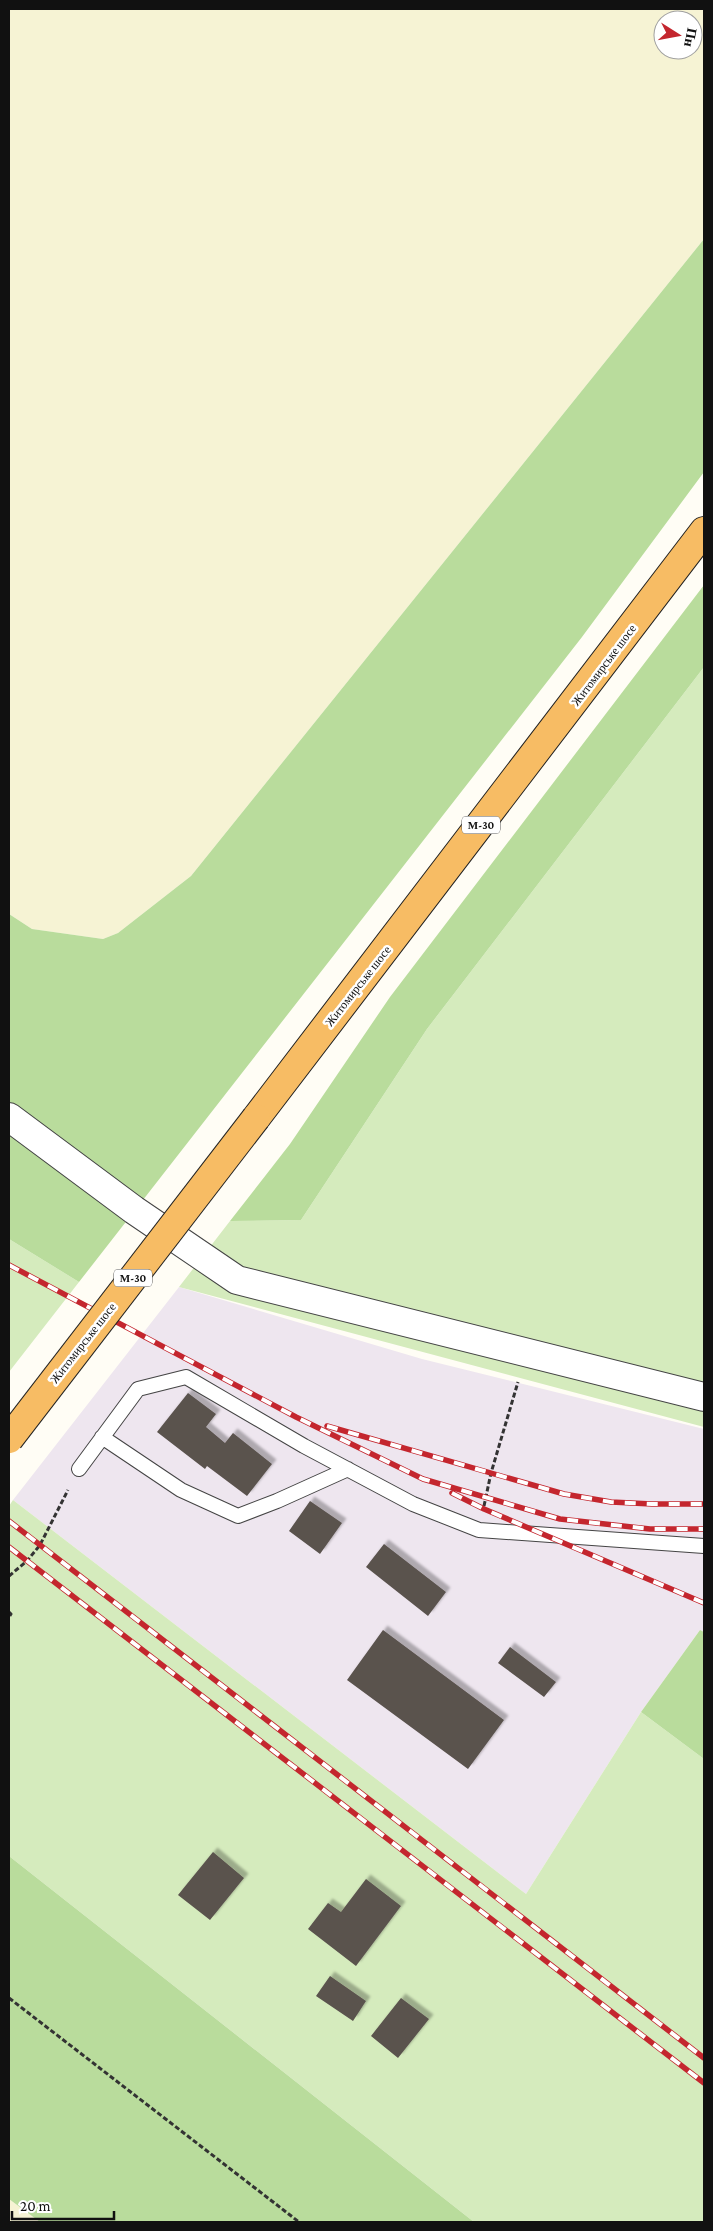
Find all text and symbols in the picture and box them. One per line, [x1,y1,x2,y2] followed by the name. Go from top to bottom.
[653,10,703,60] north arrow
[681,27,700,48] text: Пн
[569,622,639,708] street label: Житомирське шосе
[462,816,500,834] road number: М-30
[322,943,394,1029] street label: Житомирське шосе
[114,1270,152,1286] road number: М-30
[47,1300,119,1386] street label: Житомирське шосе
[12,2188,115,2220] scale bar
[20,2198,51,2214] text: 20 m

